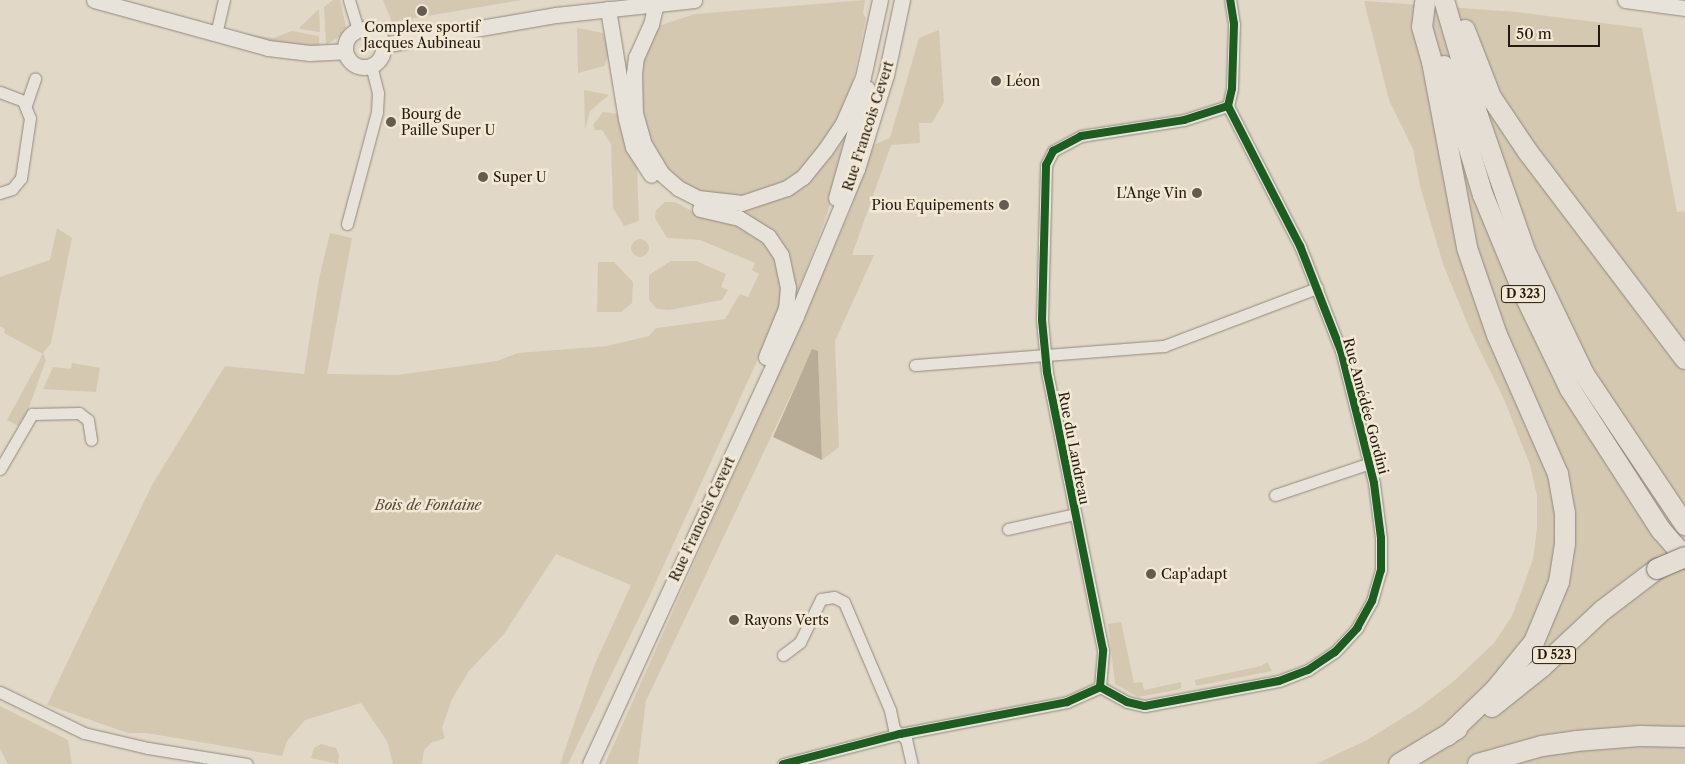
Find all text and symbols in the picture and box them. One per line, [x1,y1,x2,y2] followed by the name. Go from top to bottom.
[416,5,428,17] marker: Complexe sportif Jacques Aubineau
[1510,15,1602,47] scale bar
[363,19,481,52] place label: Complexe sportif Jacques Aubineau
[1516,24,1552,43] text: 50 m
[839,59,897,193] street label: Rue Francois Cevert
[1006,73,1040,89] place label: Léon
[990,75,1002,87] marker: Léon
[401,106,495,138] place label: Bourg de Paille Super U
[385,116,397,128] marker: Bourg de Paille Super U
[493,169,547,185] place label: Super U
[477,171,489,183] marker: Super U
[1116,185,1187,201] place label: L'Ange Vin
[1191,187,1203,199] marker: L'Ange Vin
[871,197,994,213] place label: Piou Equipements
[998,199,1010,211] marker: Piou Equipements
[1500,284,1546,304] road number: D 323
[1340,336,1392,476] street label: Rue Amédée Gordini
[1055,390,1093,506] street label: Rue du Landreau
[666,454,738,584] street label: Rue Francois Cevert
[375,497,481,513] park label: Bois de Fontaine
[1161,566,1227,582] place label: Cap'adapt
[1145,568,1157,580] marker: Cap'adapt
[744,612,829,628] place label: Rayons Verts
[728,614,740,626] marker: Rayons Verts
[1532,646,1576,664] road number: D 523

